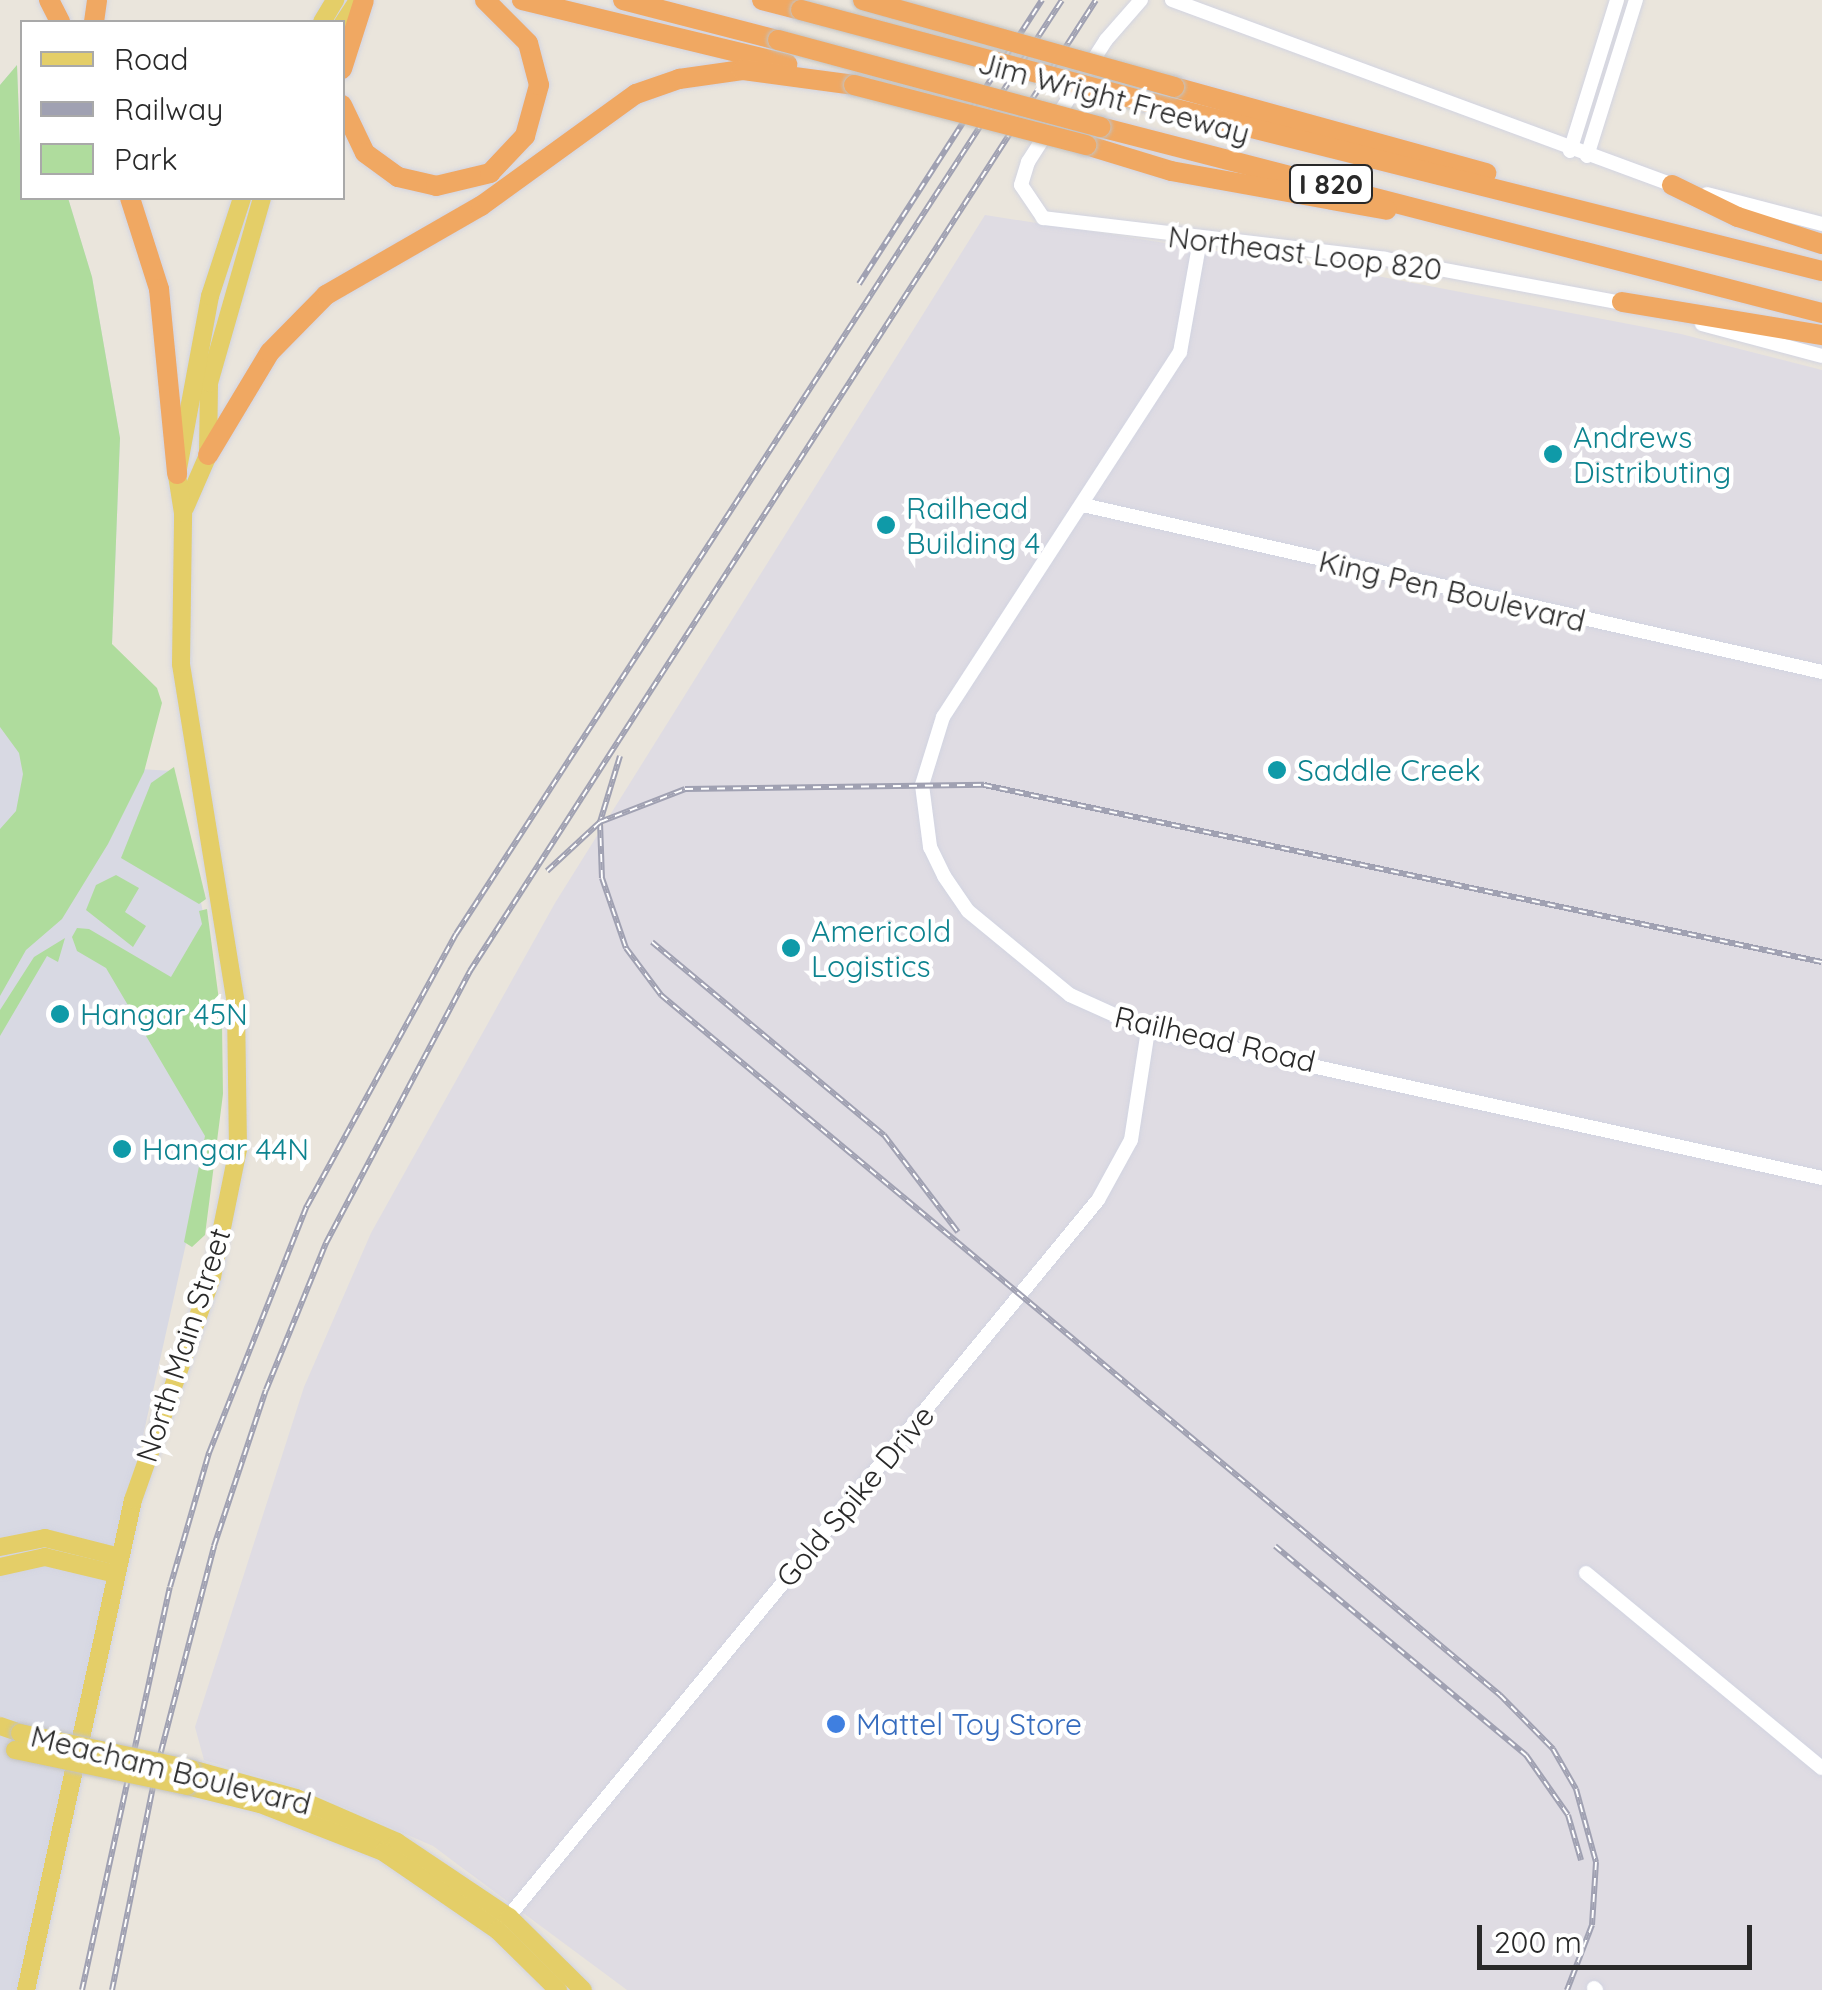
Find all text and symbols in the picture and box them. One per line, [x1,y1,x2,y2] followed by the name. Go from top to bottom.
[20,20,345,200] legend
[114,40,188,78] text: Road
[974,44,1254,152] street label: Jim Wright Freeway
[114,90,223,128] text: Railway
[114,140,178,178] text: Park
[1288,161,1374,207] road number: I 820
[1166,218,1444,288] street label: Northeast Loop 820
[1573,419,1731,490] place label: Andrews Distributing
[1542,443,1564,465] marker: Andrews Distributing
[906,490,1040,560] place label: Railhead Building 4
[875,514,897,536] marker: Railhead Building 4
[1315,543,1589,639] street label: King Pen Boulevard
[1297,752,1481,788] place label: Saddle Creek
[1266,759,1288,781] marker: Saddle Creek
[811,913,951,984] place label: Americold Logistics
[780,937,802,959] marker: Americold Logistics
[80,996,248,1032] place label: Hangar 45N
[1111,998,1319,1080] street label: Railhead Road
[49,1003,71,1025] marker: Hangar 45N
[142,1131,309,1167] place label: Hangar 44N
[111,1138,133,1160] marker: Hangar 44N
[128,1223,238,1467] street label: North Main Street
[769,1398,941,1594] street label: Gold Spike Drive
[856,1706,1082,1742] place label: Mattel Toy Store
[825,1713,847,1735] marker: Mattel Toy Store
[27,1718,315,1822] street label: Meacham Boulevard
[1482,1905,1757,1967] scale bar
[1494,1923,1582,1961] text: 200 m

